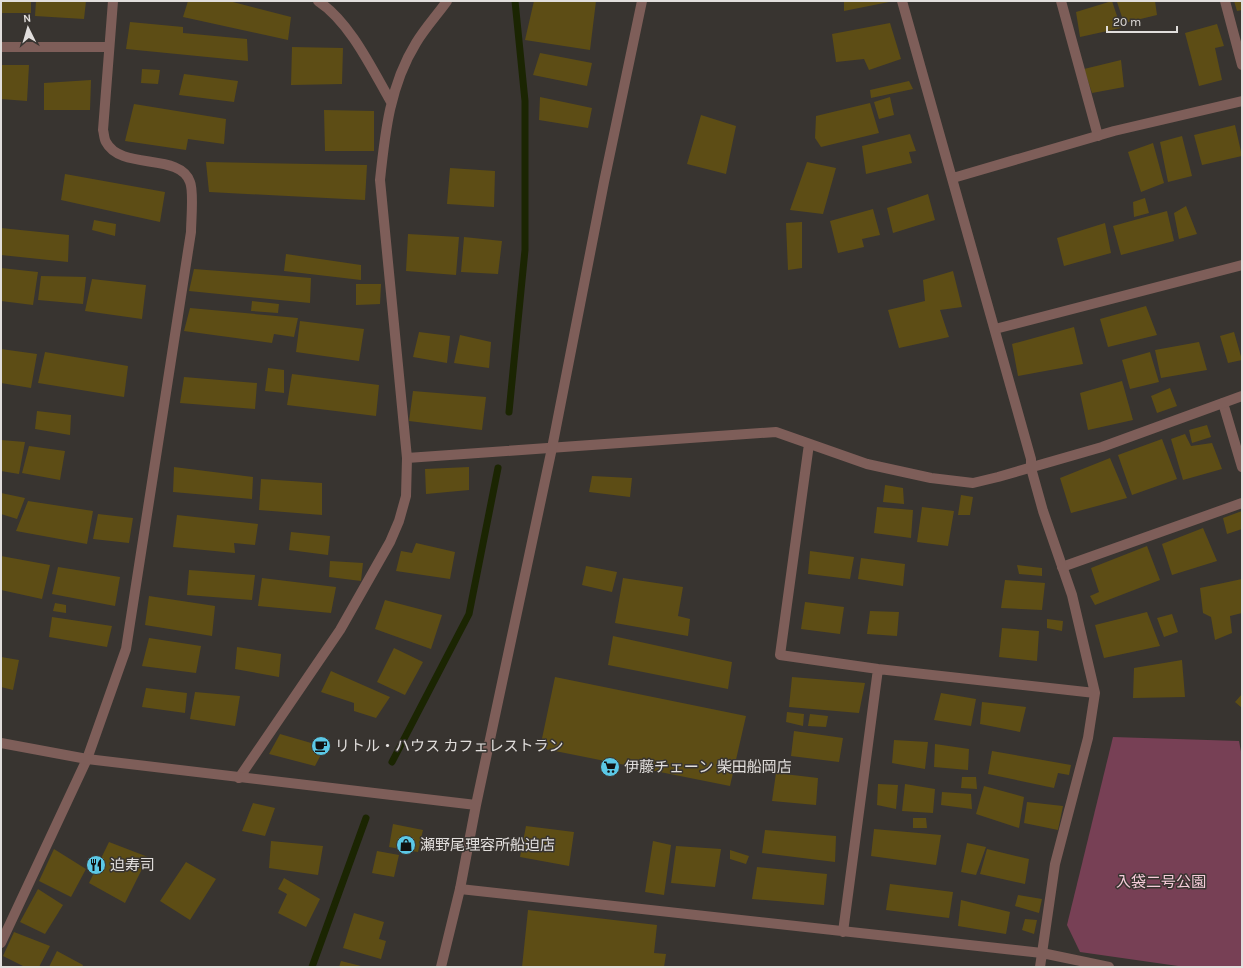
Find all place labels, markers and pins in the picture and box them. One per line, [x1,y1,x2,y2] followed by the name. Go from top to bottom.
[310,735,332,757] cafe icon: リトル・ハウス カフェレストラン
[335,737,564,755] place label: リトル・ハウス カフェレストラン
[599,756,621,778] supermarket icon: 伊藤チェーン 柴田船岡店
[624,758,792,776] place label: 伊藤チェーン 柴田船岡店
[395,834,417,856] shop icon: 瀬野尾理容所船迫店
[420,836,555,854] place label: 瀬野尾理容所船迫店
[85,854,107,876] restaurant icon: 迫寿司
[110,856,155,874] place label: 迫寿司

